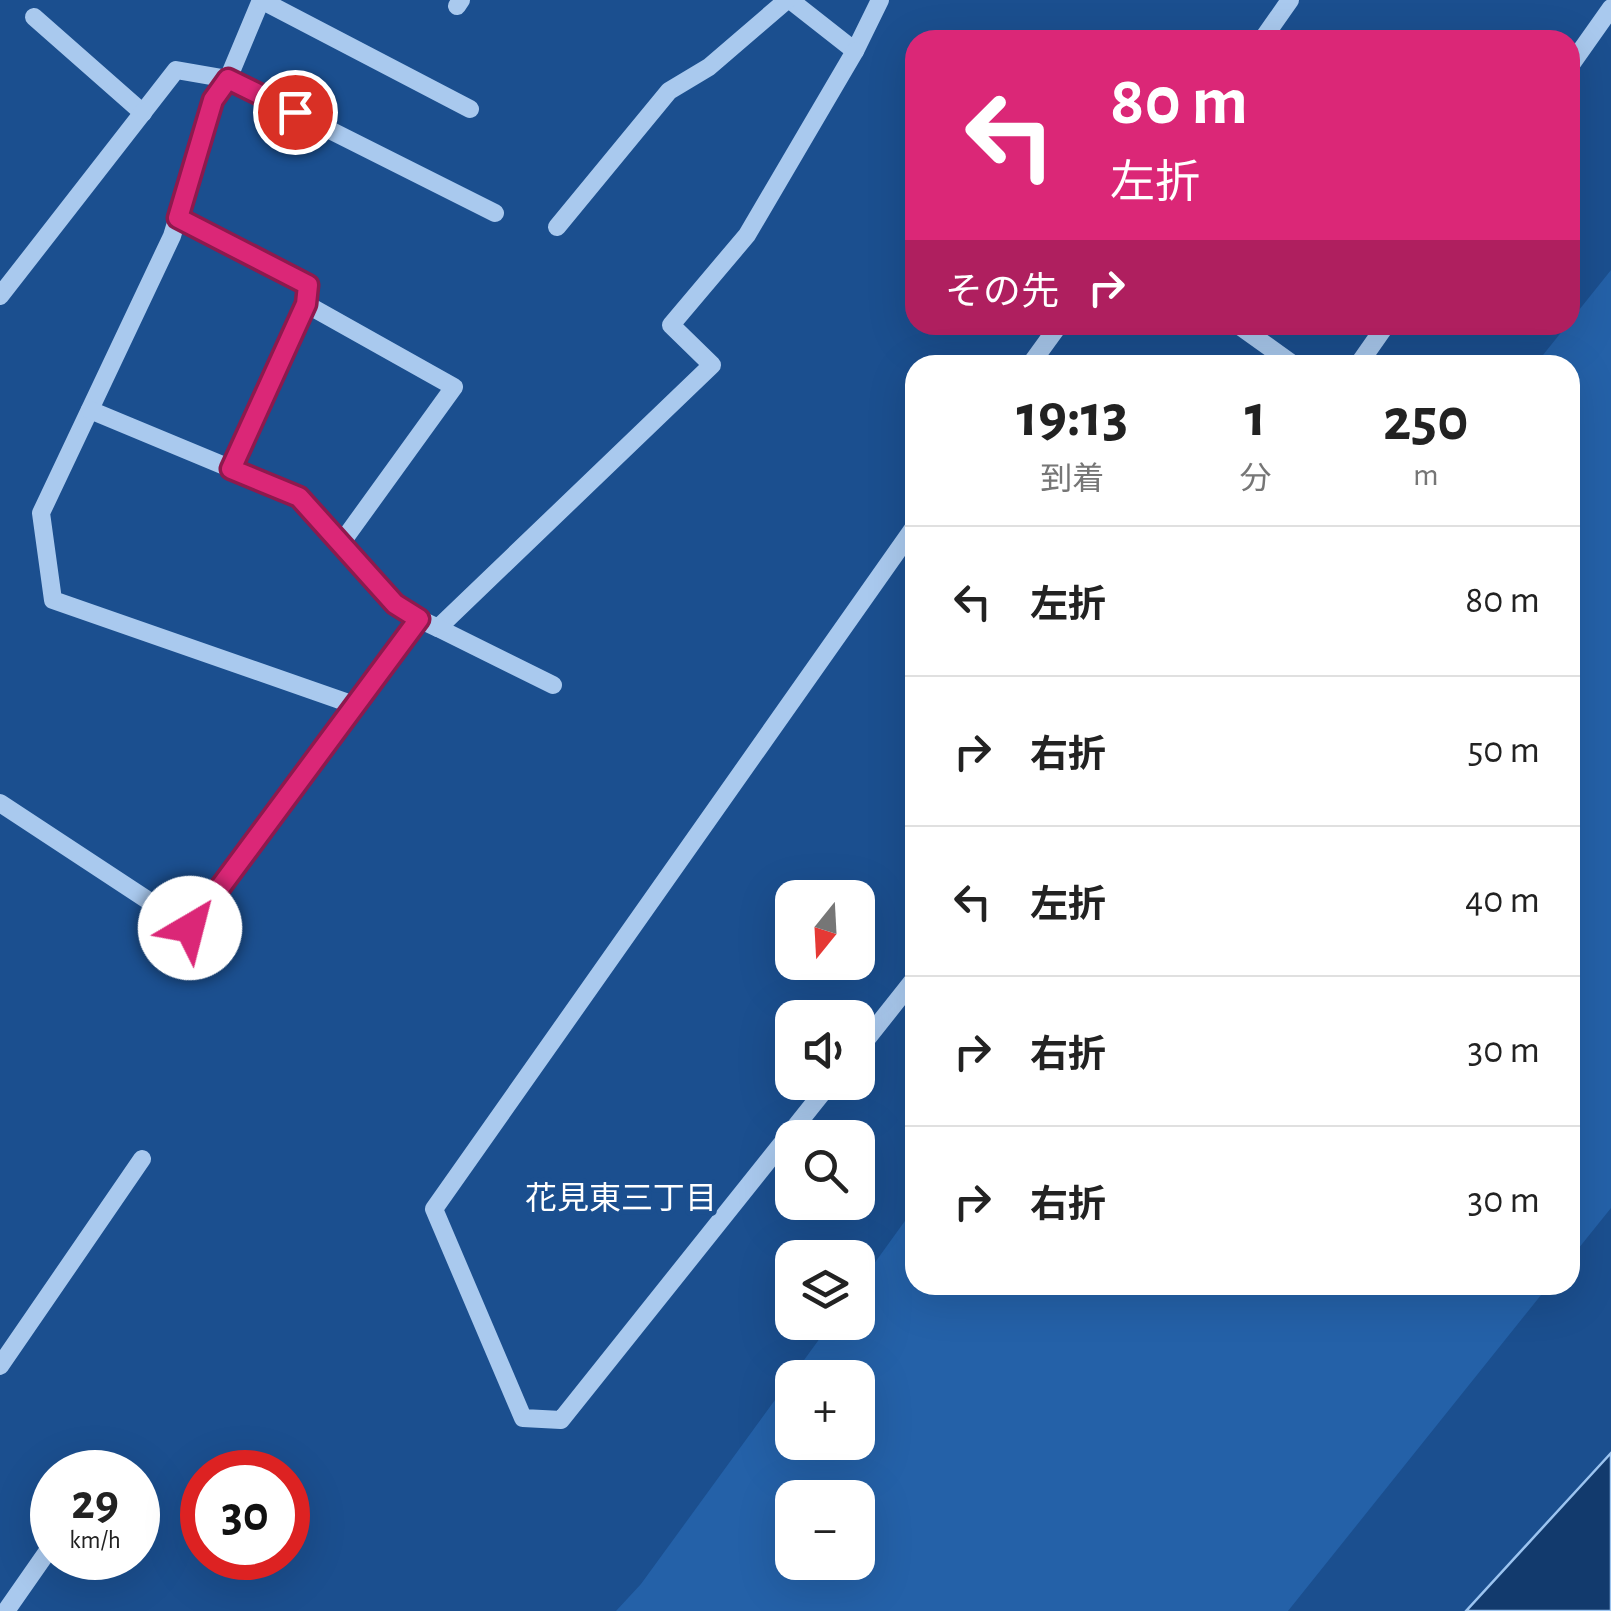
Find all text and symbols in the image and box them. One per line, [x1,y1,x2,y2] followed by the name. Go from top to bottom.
[1110,67,1248,137] text: 80 m
[253,70,338,155] pin
[945,70,1075,200] icon: left
[268,85,323,140] icon: arrive
[1110,161,1200,206] text: 左折
[1079,260,1134,315] icon: right
[945,274,1059,312] text: その先
[1016,387,1128,447] text: 19:13
[1245,387,1266,447] text: 1
[1383,391,1469,451] text: 250
[1413,459,1439,491] text: m
[1040,463,1104,495] text: 到着
[1240,463,1272,495] text: 分
[945,574,1000,629] icon: left
[1465,582,1540,620] text: 80 m
[1030,587,1106,625] text: 左折
[945,724,1000,779] icon: right
[1467,732,1540,770] text: 50 m
[1030,737,1106,775] text: 右折
[945,874,1000,929] icon: left
[138,876,242,980] position arrow
[775,880,875,980] north arrow
[775,880,875,1580] map controls
[1465,882,1540,920] text: 40 m
[1030,887,1106,925] text: 左折
[775,1000,875,1100] button: sound
[945,1024,1000,1079] icon: right
[1468,1032,1540,1070] text: 30 m
[1030,1037,1106,1075] text: 右折
[775,1120,875,1220] button: search
[945,1174,1000,1229] icon: right
[525,1182,717,1215] district label: 花見東三丁目
[1468,1182,1540,1220] text: 30 m
[1030,1187,1106,1225] text: 右折
[775,1240,875,1340] button: layers
[775,1360,875,1460] button: +
[180,1450,310,1580] speed limit sign: 30
[71,1478,119,1528] text: 29
[775,1480,875,1580] button: −
[69,1528,121,1553] text: km/h

